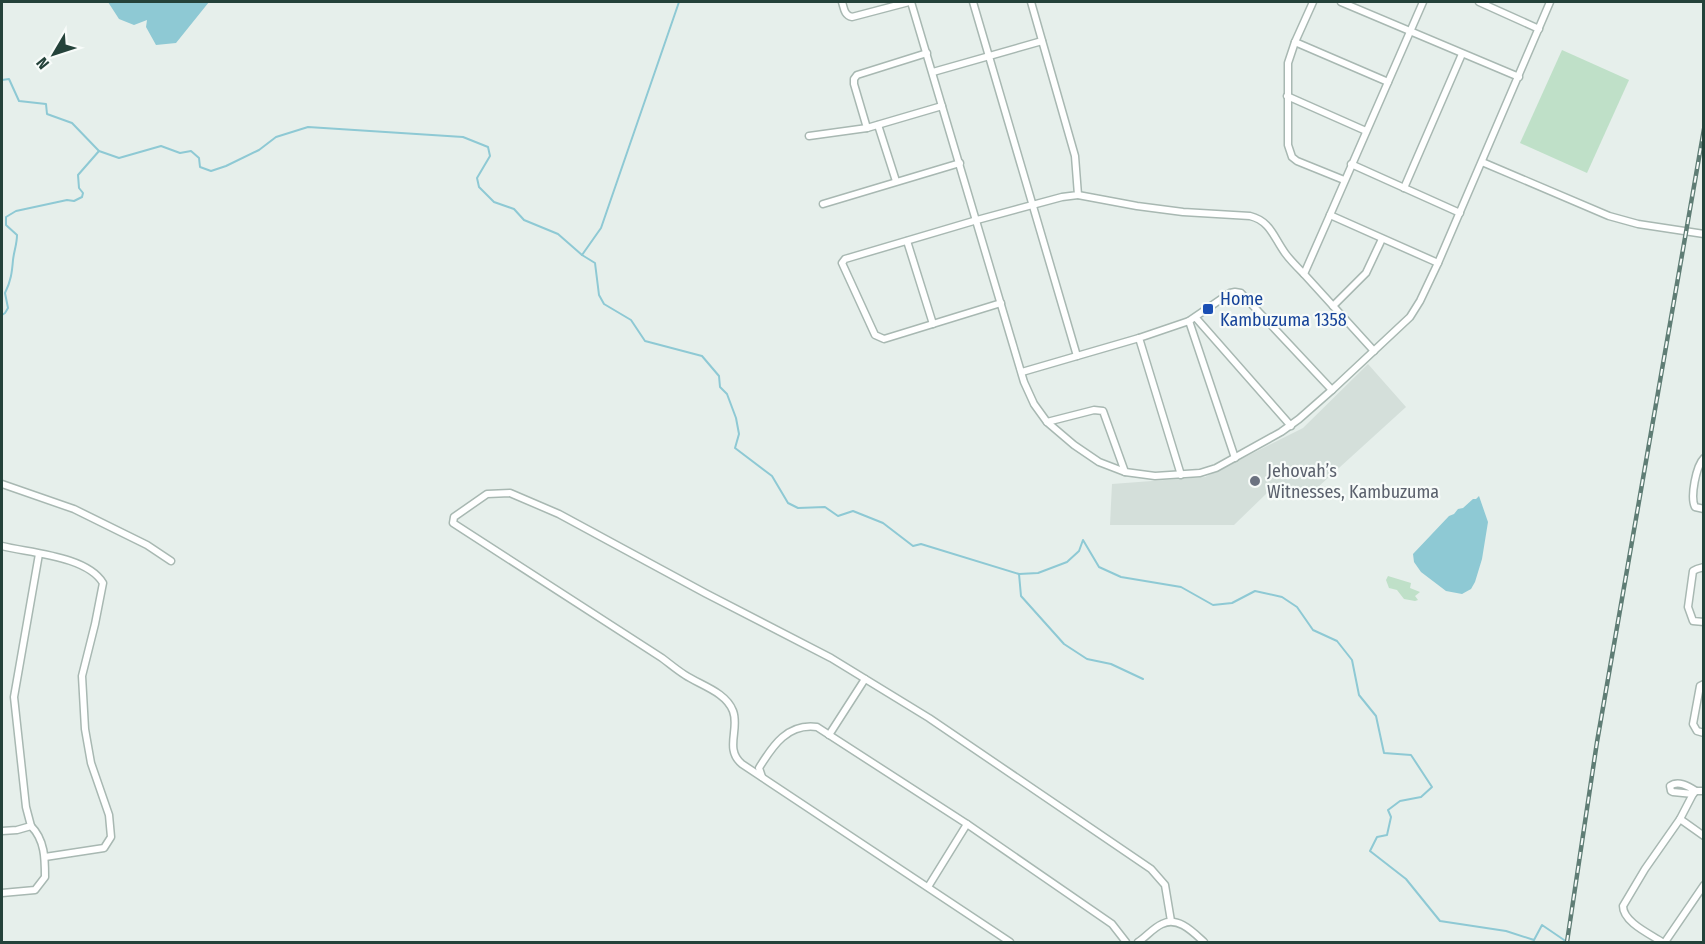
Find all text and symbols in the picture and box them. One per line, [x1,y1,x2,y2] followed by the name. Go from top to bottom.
[24,24,84,84] north arrow
[32,53,53,73] text: N
[1220,288,1347,331] place label: Home Kambuzuma 1358
[1201,302,1215,316] marker: Home Kambuzuma 1358
[1267,460,1439,503] place label: Jehovah’s Witnesses, Kambuzuma
[1248,474,1262,488] marker: Jehovah’s Witnesses, Kambuzuma

